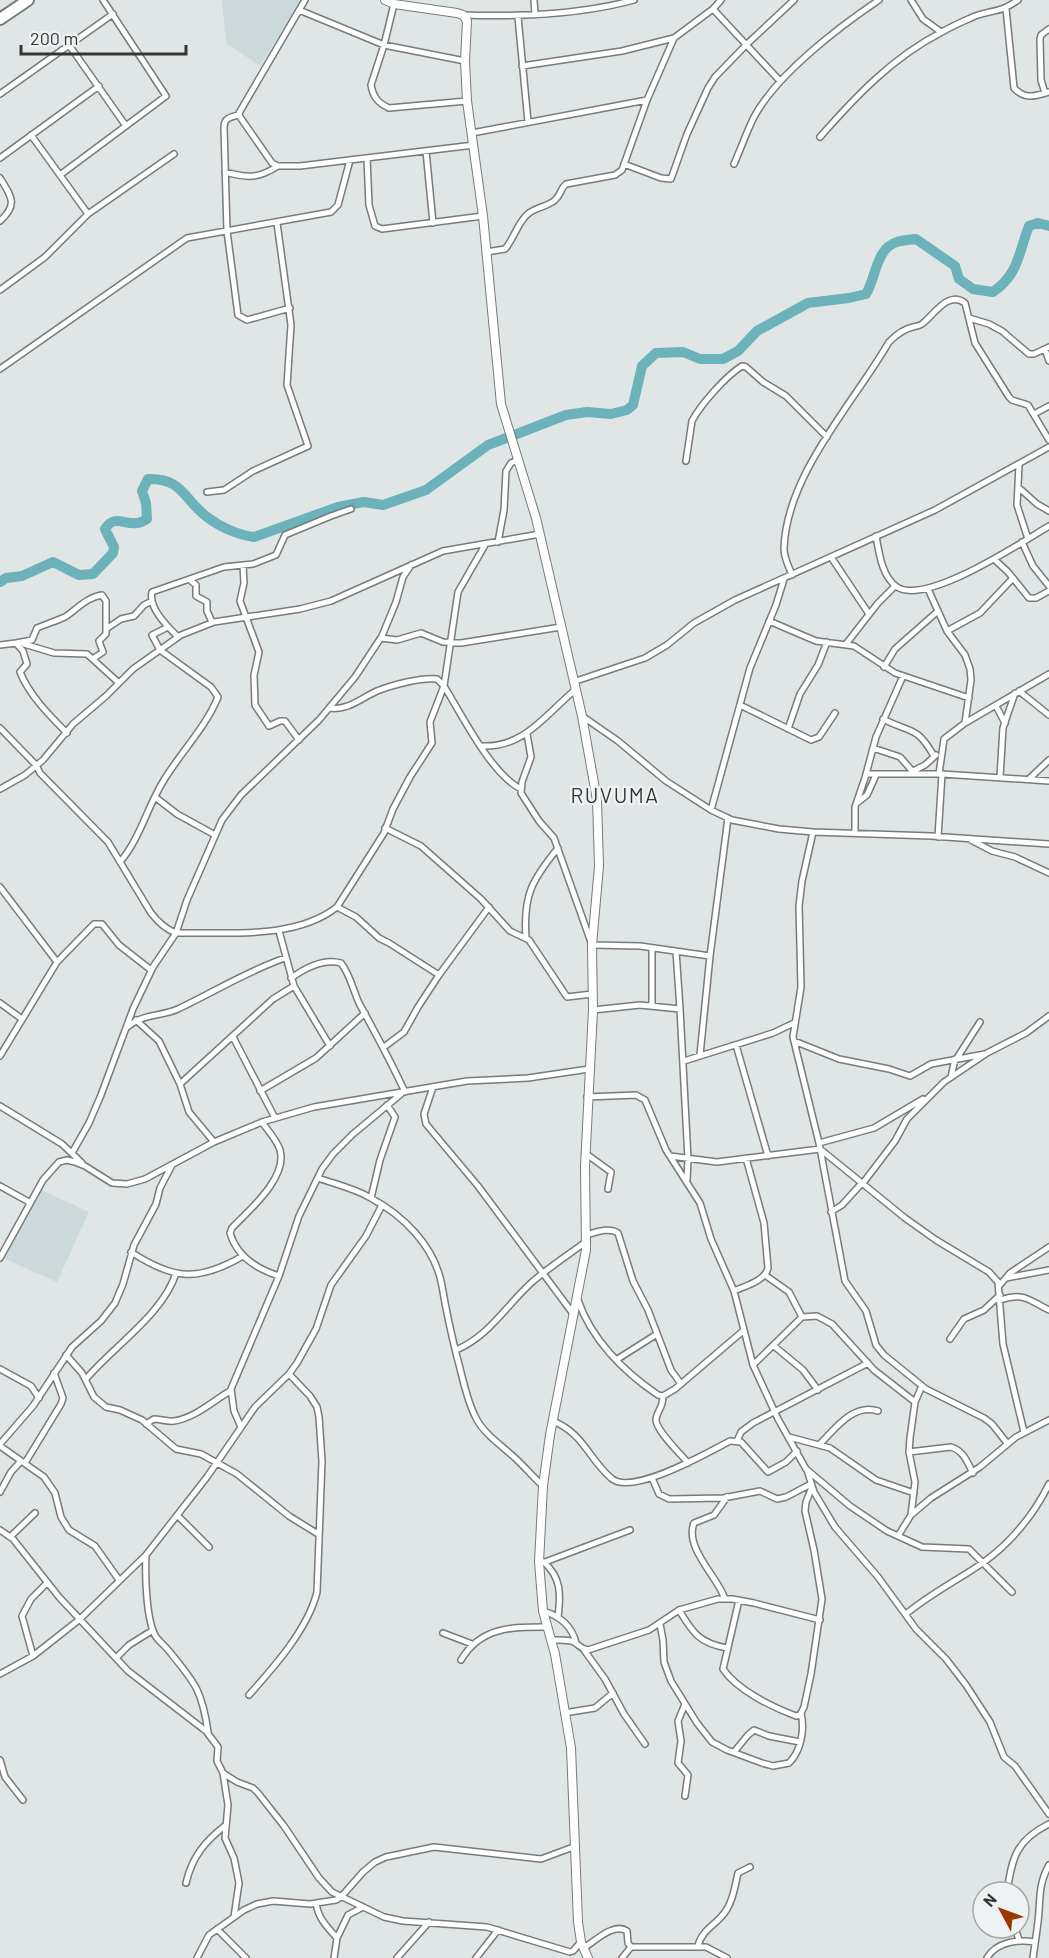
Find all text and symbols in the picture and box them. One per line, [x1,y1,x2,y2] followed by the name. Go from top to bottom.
[21,18,186,56] scale bar
[30,27,78,49] text: 200 m
[570,782,660,807] district label: RUVUMA
[971,1880,1031,1940] north arrow
[979,1890,1000,1910] text: N

